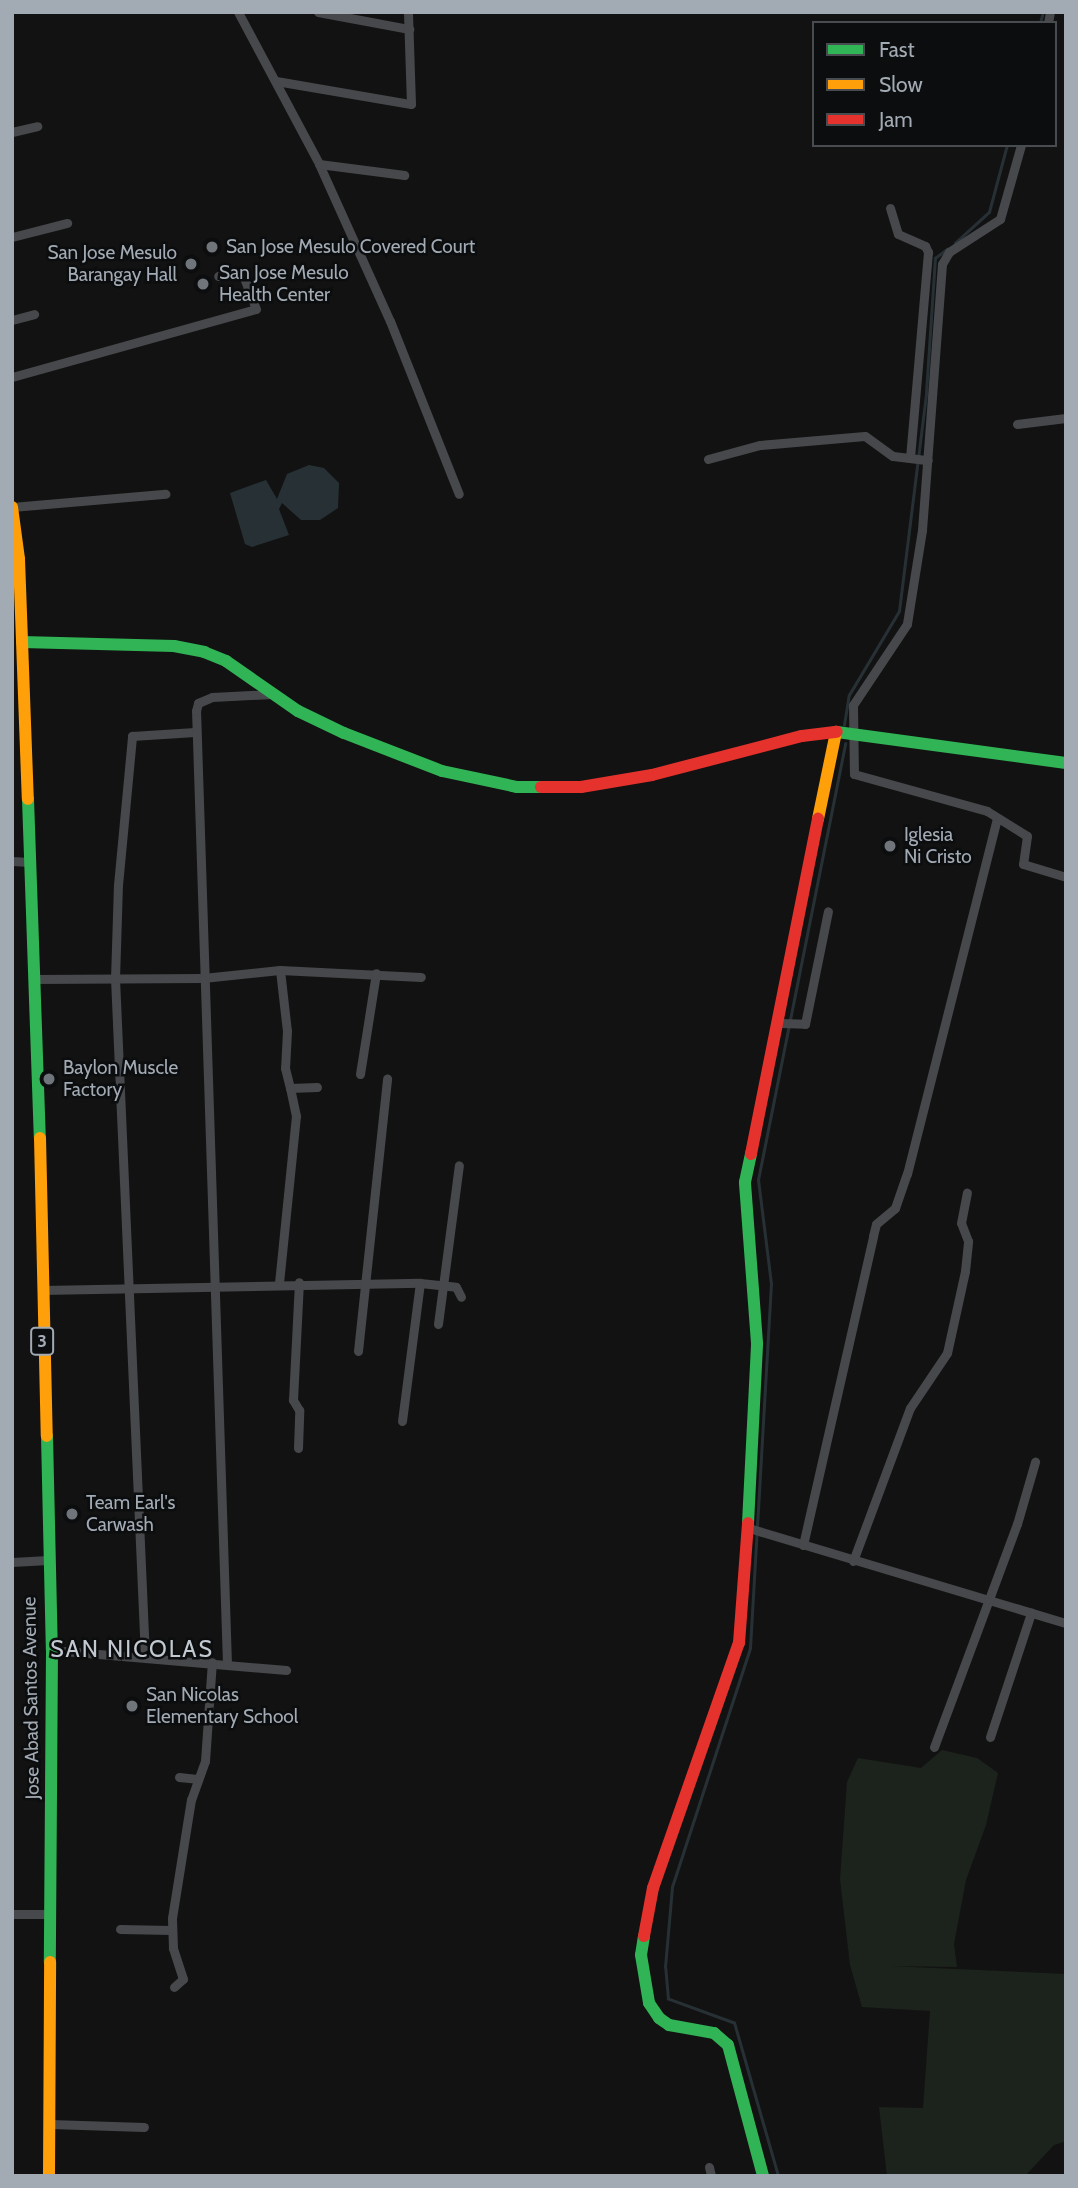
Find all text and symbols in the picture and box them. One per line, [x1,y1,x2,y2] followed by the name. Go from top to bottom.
[812,21,1057,147] legend
[879,37,915,62] text: Fast
[879,72,923,97] text: Slow
[879,107,913,132] text: Jam
[226,236,475,258] place label: San Jose Mesulo Covered Court
[204,239,220,255] marker: San Jose Mesulo Covered Court
[47,242,177,286] place label: San Jose Mesulo Barangay Hall
[183,256,199,272] marker: San Jose Mesulo Barangay Hall
[219,262,349,306] place label: San Jose Mesulo Health Center
[193,274,213,294] marker: San Jose Mesulo Health Center
[904,824,972,868] place label: Iglesia Ni Cristo
[882,838,898,854] marker: Iglesia Ni Cristo
[63,1057,178,1101] place label: Baylon Muscle Factory
[41,1071,57,1087] marker: Baylon Muscle Factory
[30,1326,54,1356] road number: 3
[86,1492,175,1536] place label: Team Earl's Carwash
[64,1506,80,1522] marker: Team Earl's Carwash
[18,1596,44,1800] street label: Jose Abad Santos Avenue
[52,1635,212,1663] district label: SAN NICOLAS
[146,1684,298,1728] place label: San Nicolas Elementary School
[124,1698,140,1714] marker: San Nicolas Elementary School

